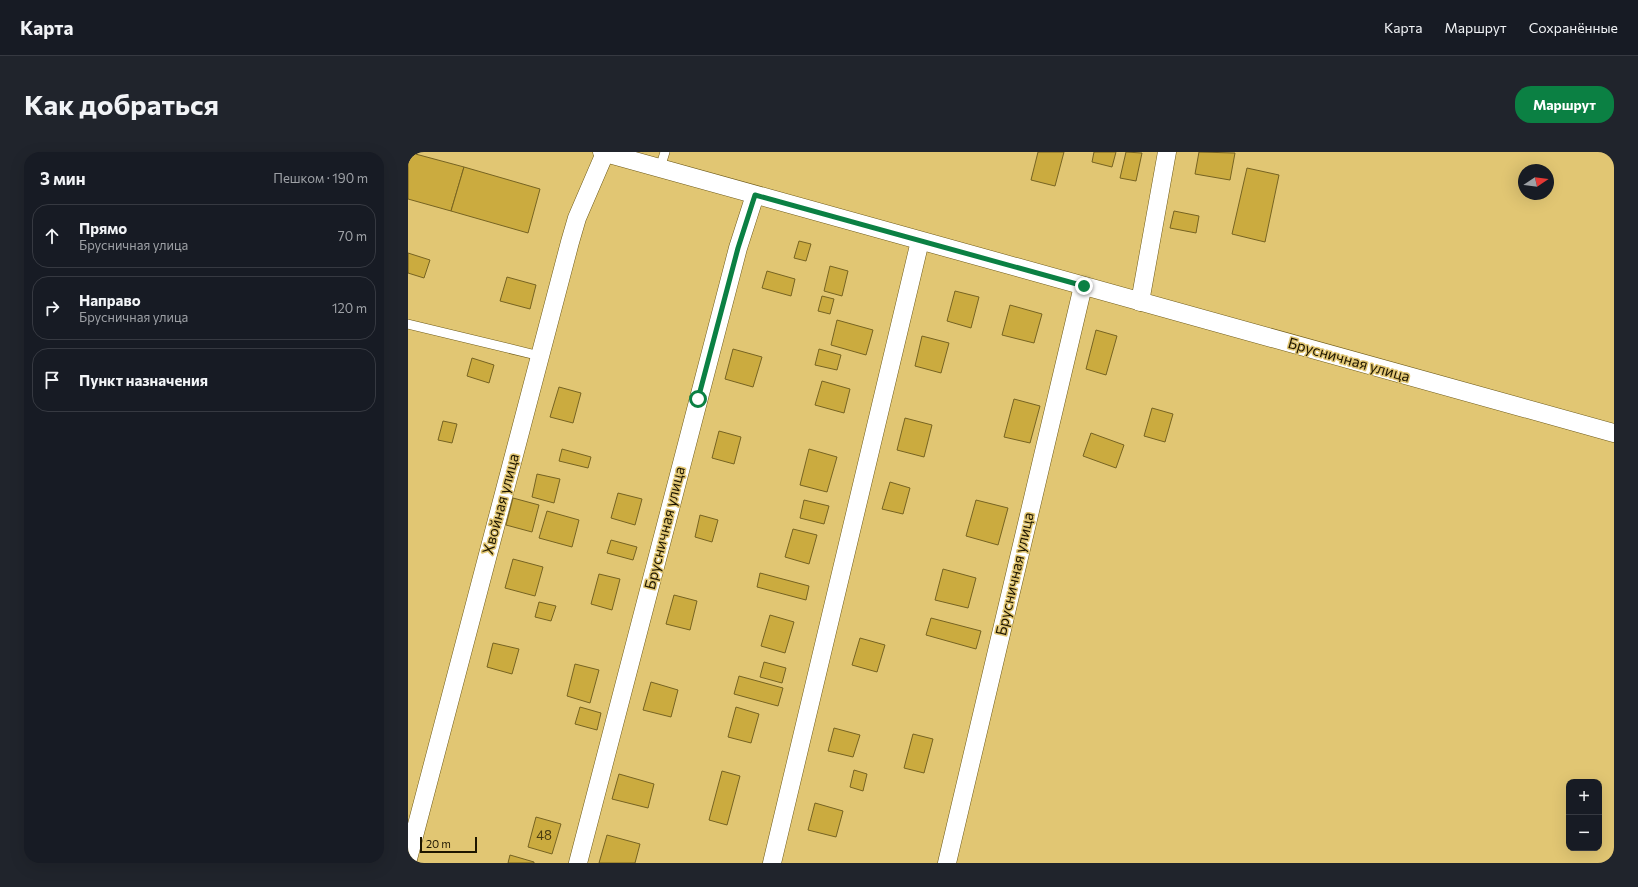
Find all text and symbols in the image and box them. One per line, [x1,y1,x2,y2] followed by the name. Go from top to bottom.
[20,16,73,39] text: Карта
[1384,19,1422,36] text: Карта
[1444,19,1507,36] text: Маршрут
[1529,19,1618,36] text: Сохранённые
[1515,86,1614,123] button: Маршрут
[24,87,219,121] text: Как добраться
[1518,164,1554,200] north arrow
[40,168,86,189] text: 3 мин
[273,170,368,186] text: Пешком · 190 m
[79,219,127,237] text: Прямо
[41,225,63,247] icon: ahead
[338,228,367,244] text: 70 m
[79,237,188,253] text: Брусничная улица
[1075,277,1093,295] route end
[79,291,141,309] text: Направо
[41,297,63,319] icon: right
[332,300,367,316] text: 120 m
[79,309,188,325] text: Брусничная улица
[1286,333,1412,385] street label: Брусничная улица
[41,369,63,391] icon: arrive
[79,371,208,389] text: Пункт назначения
[689,390,707,408] route start
[478,451,522,556] street label: Хвойная улица
[640,464,688,591] street label: Брусничная улица
[991,510,1037,637] street label: Брусничная улица
[1566,779,1602,851] map controls
[1566,779,1602,815] button: +
[1566,815,1602,851] button: −
[536,827,552,843] house number: 48
[420,835,477,854] scale bar
[426,837,451,850] text: 20 m

